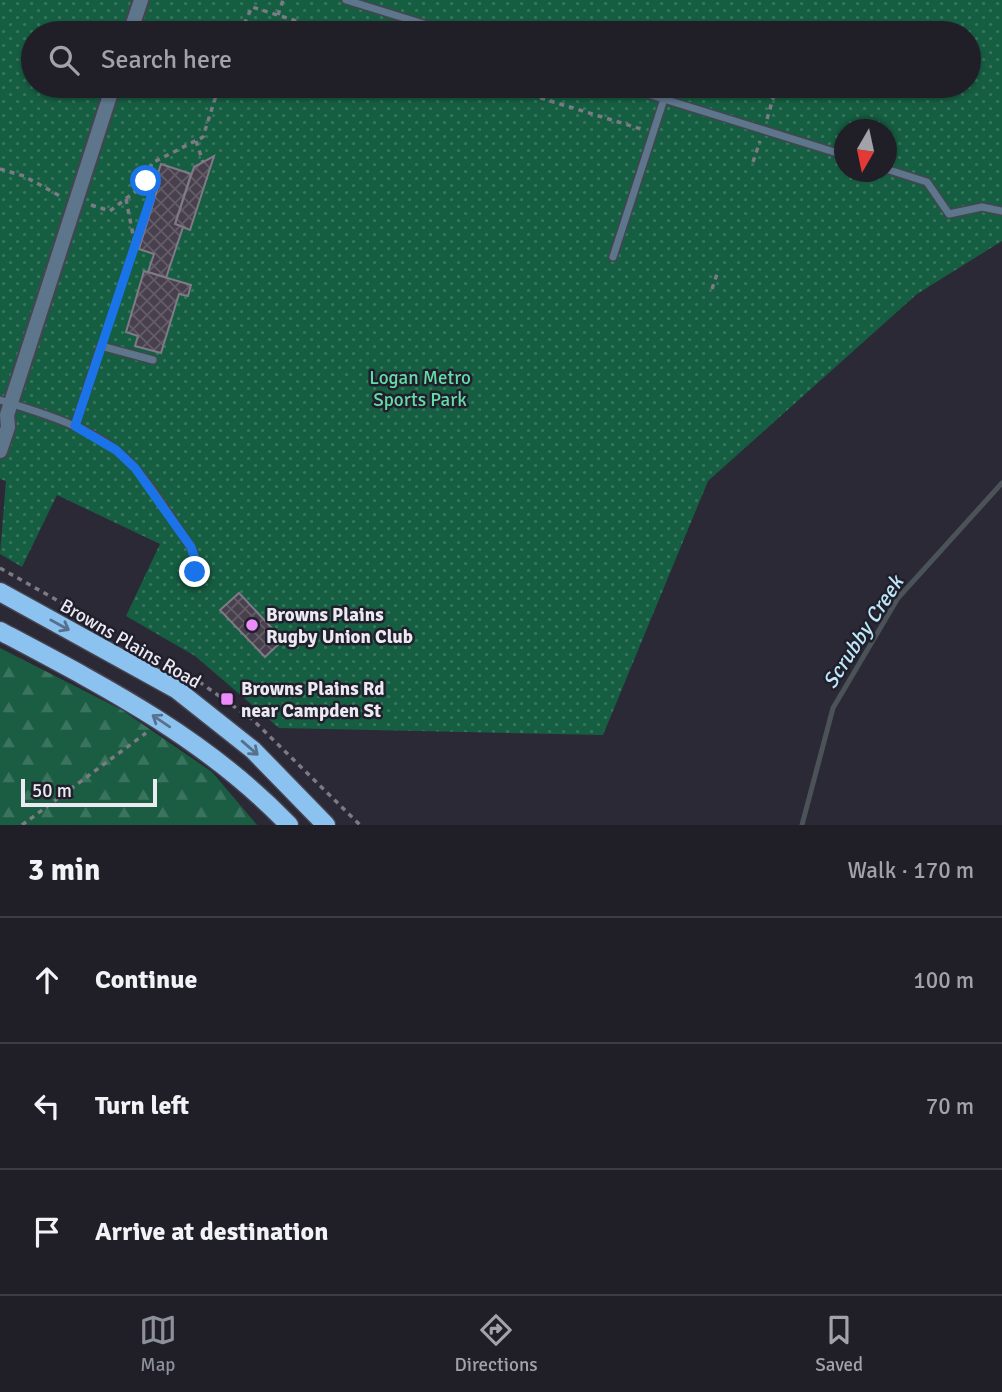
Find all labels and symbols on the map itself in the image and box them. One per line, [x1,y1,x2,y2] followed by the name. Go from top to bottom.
[834,119,897,182] north arrow
[130,165,161,196] route start
[369,366,471,412] park label: Logan Metro Sports Park
[179,556,210,587] route end
[817,569,910,693] water label: Scrubby Creek
[56,594,205,694] street label: Browns Plains Road
[266,603,413,649] place label: Browns Plains Rugby Union Club
[244,617,260,633] marker: Browns Plains Rugby Union Club
[49,619,70,632] one-way arrow
[241,677,384,723] place label: Browns Plains Rd near Campden St
[219,691,235,707] marker: Browns Plains Rd near Campden St
[152,713,171,728] one-way arrow
[241,740,259,756] one-way arrow
[21,776,158,808] scale bar

